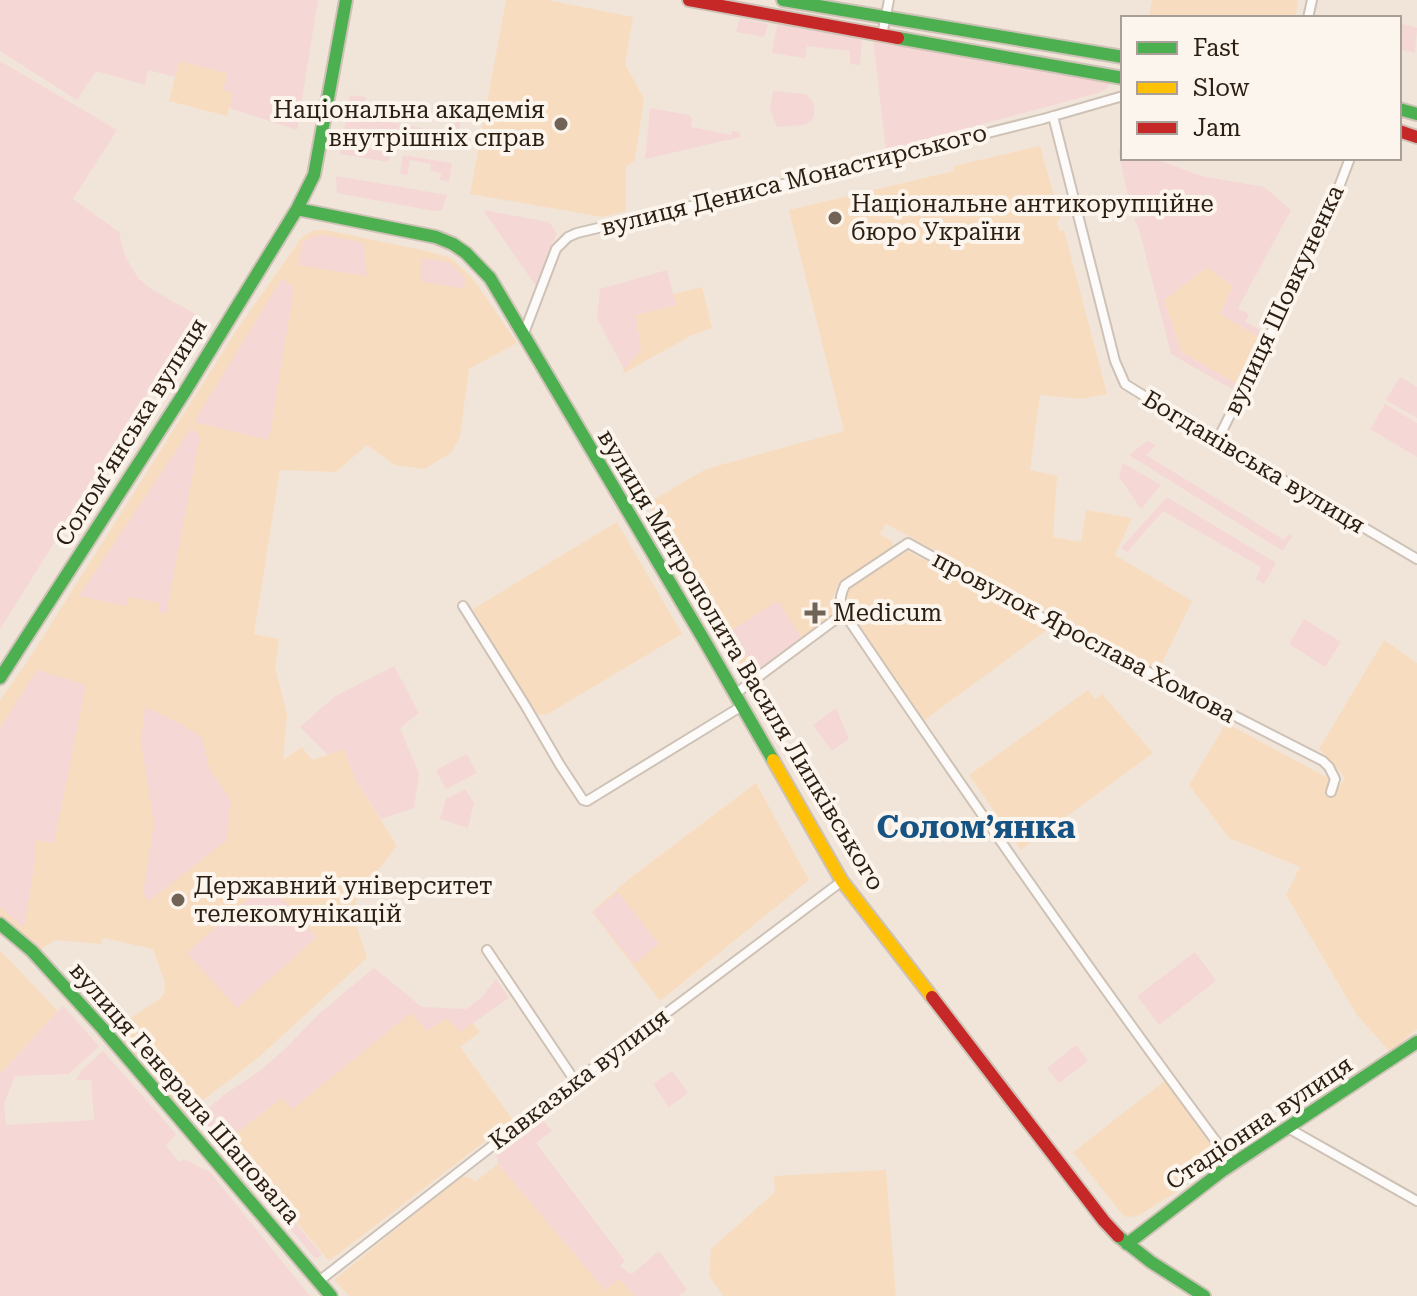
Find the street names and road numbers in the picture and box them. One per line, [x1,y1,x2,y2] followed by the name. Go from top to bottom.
[598,118,990,242] street label: вулиця Дениса Монастирського
[1218,181,1350,419] street label: вулиця Шовкуненка
[49,313,213,551] street label: Соломʼянська вулиця
[1138,385,1370,539] street label: Богданівська вулиця
[592,424,890,896] street label: вулиця Митрополита Василя Липківського
[928,545,1240,729] street label: провулок Ярослава Хомова
[64,957,306,1229] street label: вулиця Генерала Шаповала
[484,1002,674,1156] street label: Кавказька вулиця
[1160,1050,1358,1196] street label: Стадіонна вулиця

